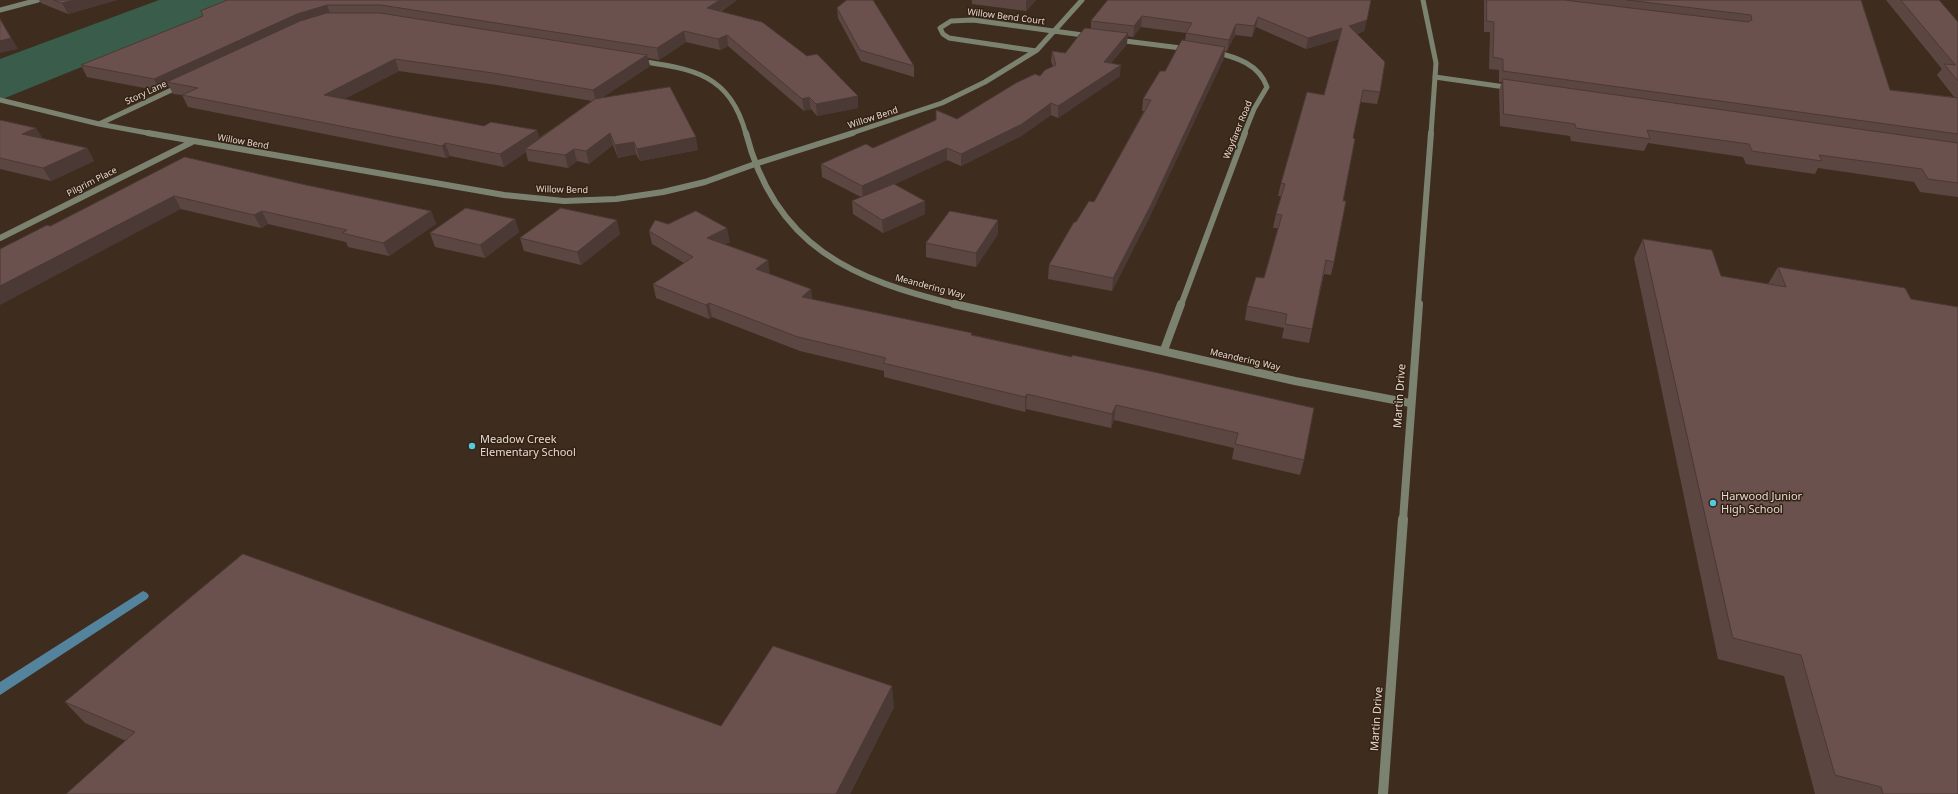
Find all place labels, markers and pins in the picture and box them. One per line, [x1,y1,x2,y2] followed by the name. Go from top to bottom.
[480,433,576,459] place label: Meadow Creek Elementary School
[467,441,477,451] marker: Meadow Creek Elementary School
[1721,490,1802,516] place label: Harwood Junior High School
[1708,498,1718,508] marker: Harwood Junior High School

